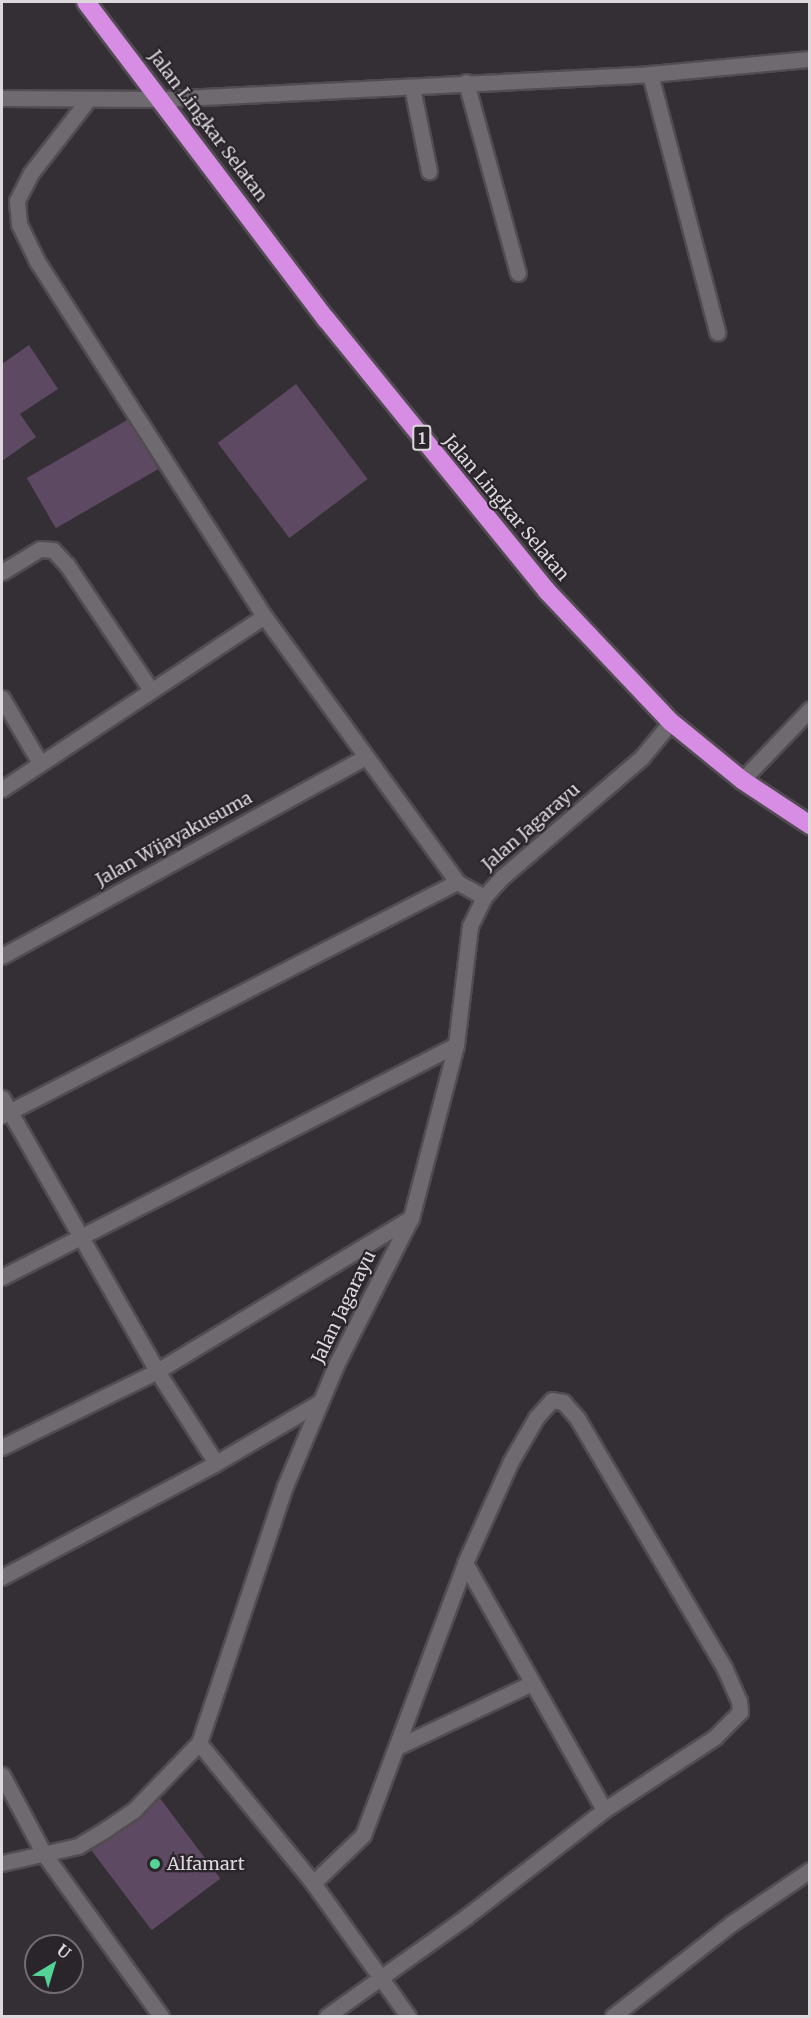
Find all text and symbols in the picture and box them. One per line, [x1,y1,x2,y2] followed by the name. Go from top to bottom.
[144,46,272,206] street label: Jalan Lingkar Selatan
[412,425,432,451] road number: 1
[439,431,573,585] street label: Jalan Lingkar Selatan
[478,779,584,875] street label: Jalan Jagarayu
[92,787,256,891] street label: Jalan Wijayakusuma
[307,1247,381,1367] street label: Jalan Jagarayu
[167,1853,245,1875] place label: Alfamart
[148,1857,162,1871] marker: Alfamart
[24,1934,84,1994] north arrow
[53,1940,75,1963] text: U

